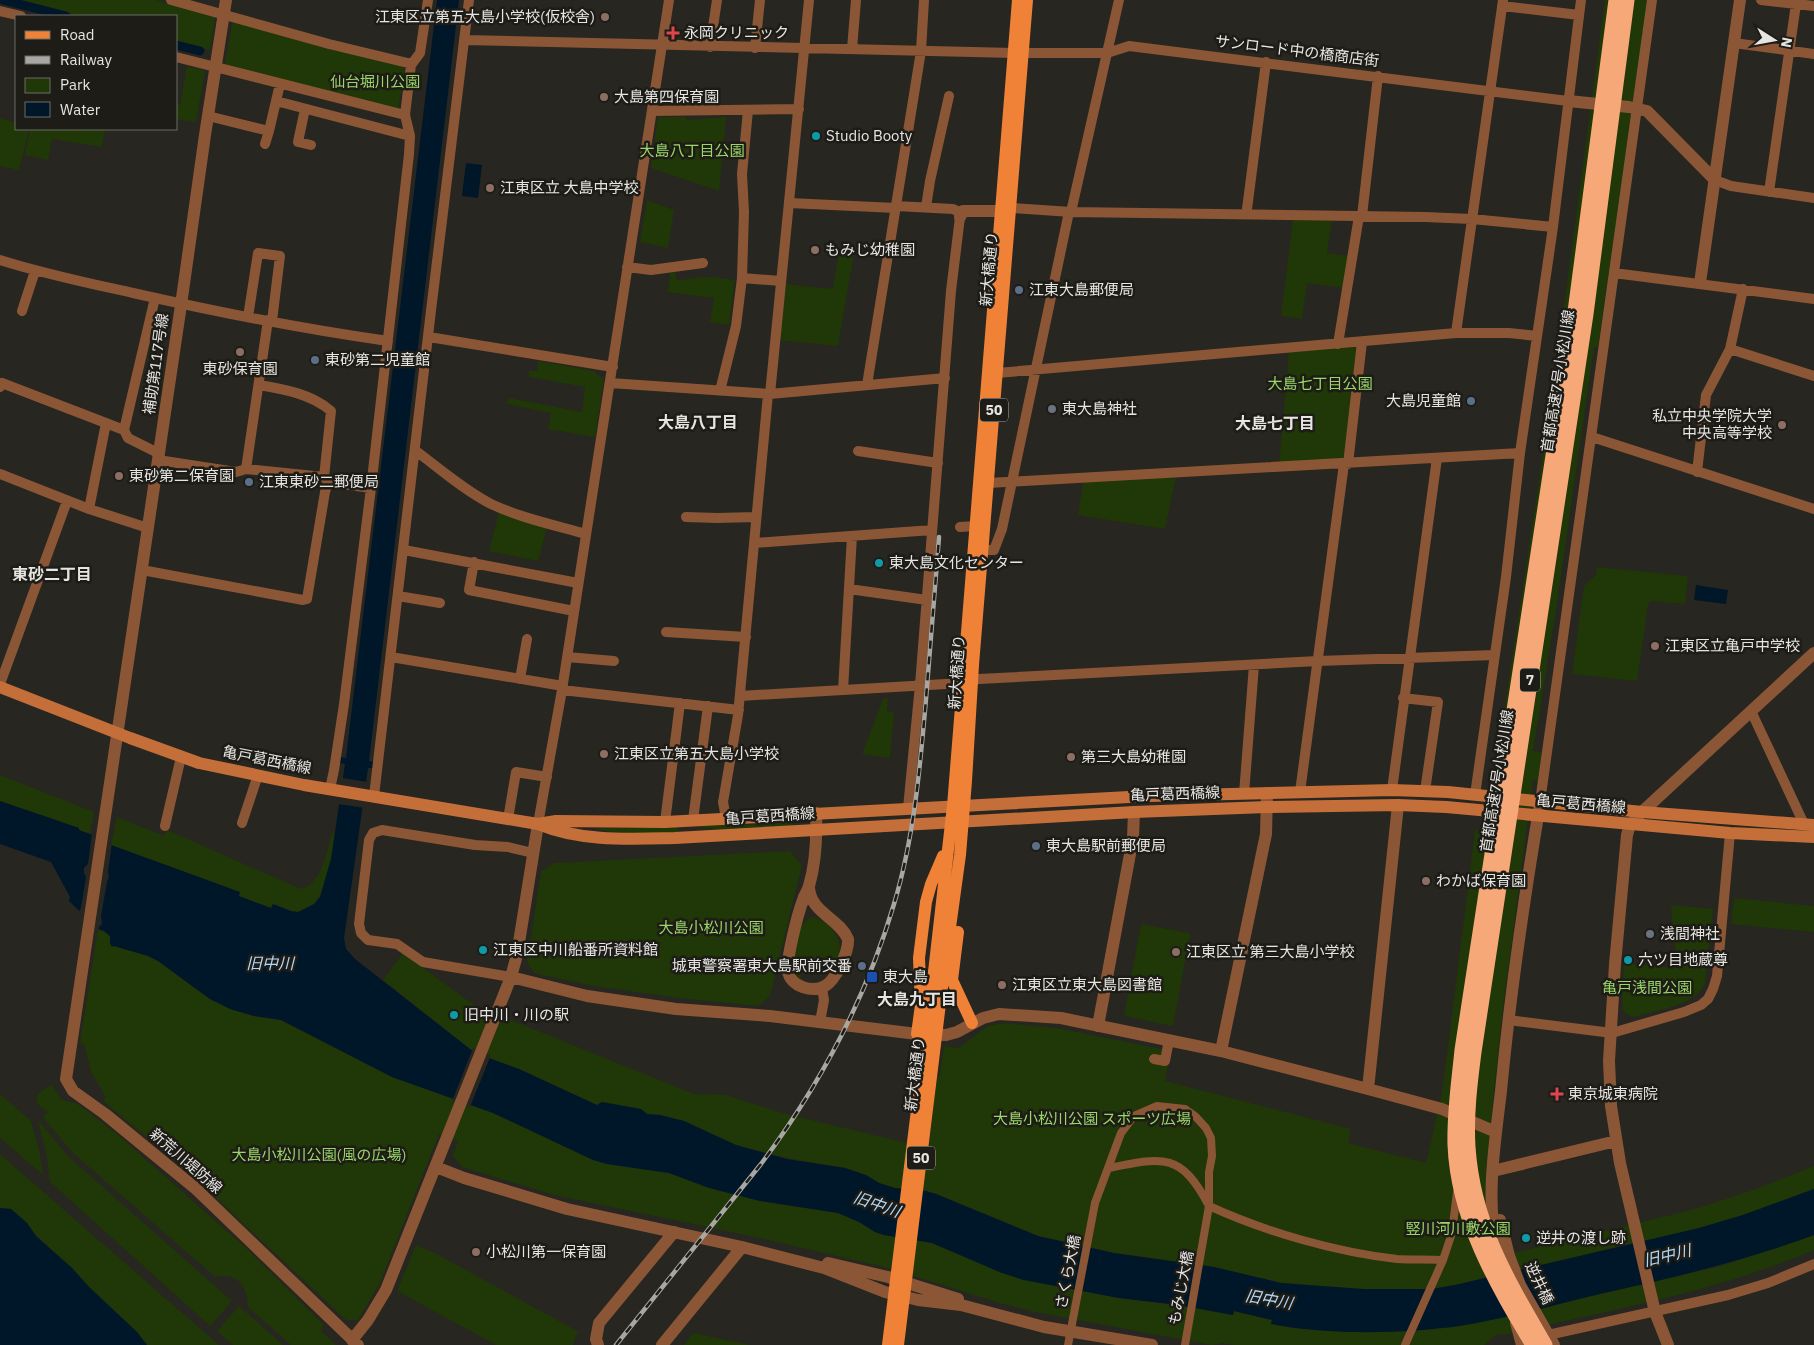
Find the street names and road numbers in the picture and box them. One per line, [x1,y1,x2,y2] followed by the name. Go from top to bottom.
[1214,31,1380,70] street label: サンロード中の橋商店街
[976,231,1001,307] street label: 新大橋通り
[1537,308,1578,454] street label: 首都高速7号小松川線
[139,312,172,416] street label: 補助第117号線
[980,398,1008,422] road number: 50
[944,634,969,710] street label: 新大橋通り
[1520,668,1540,692] road number: 7
[1476,708,1517,854] street label: 首都高速7号小松川線
[221,742,313,777] street label: 亀戸葛西橋線
[1130,782,1220,805] street label: 亀戸葛西橋線
[1535,790,1627,817] street label: 亀戸葛西橋線
[724,803,816,828] street label: 亀戸葛西橋線
[901,1036,929,1112] street label: 新大橋通り
[146,1124,227,1197] street label: 新荒川堤防線
[907,1146,935,1170] road number: 50
[1051,1233,1084,1311] street label: さくら大橋
[1164,1249,1197,1327] street label: もみじ大橋
[1521,1258,1558,1307] street label: 逆井橋

